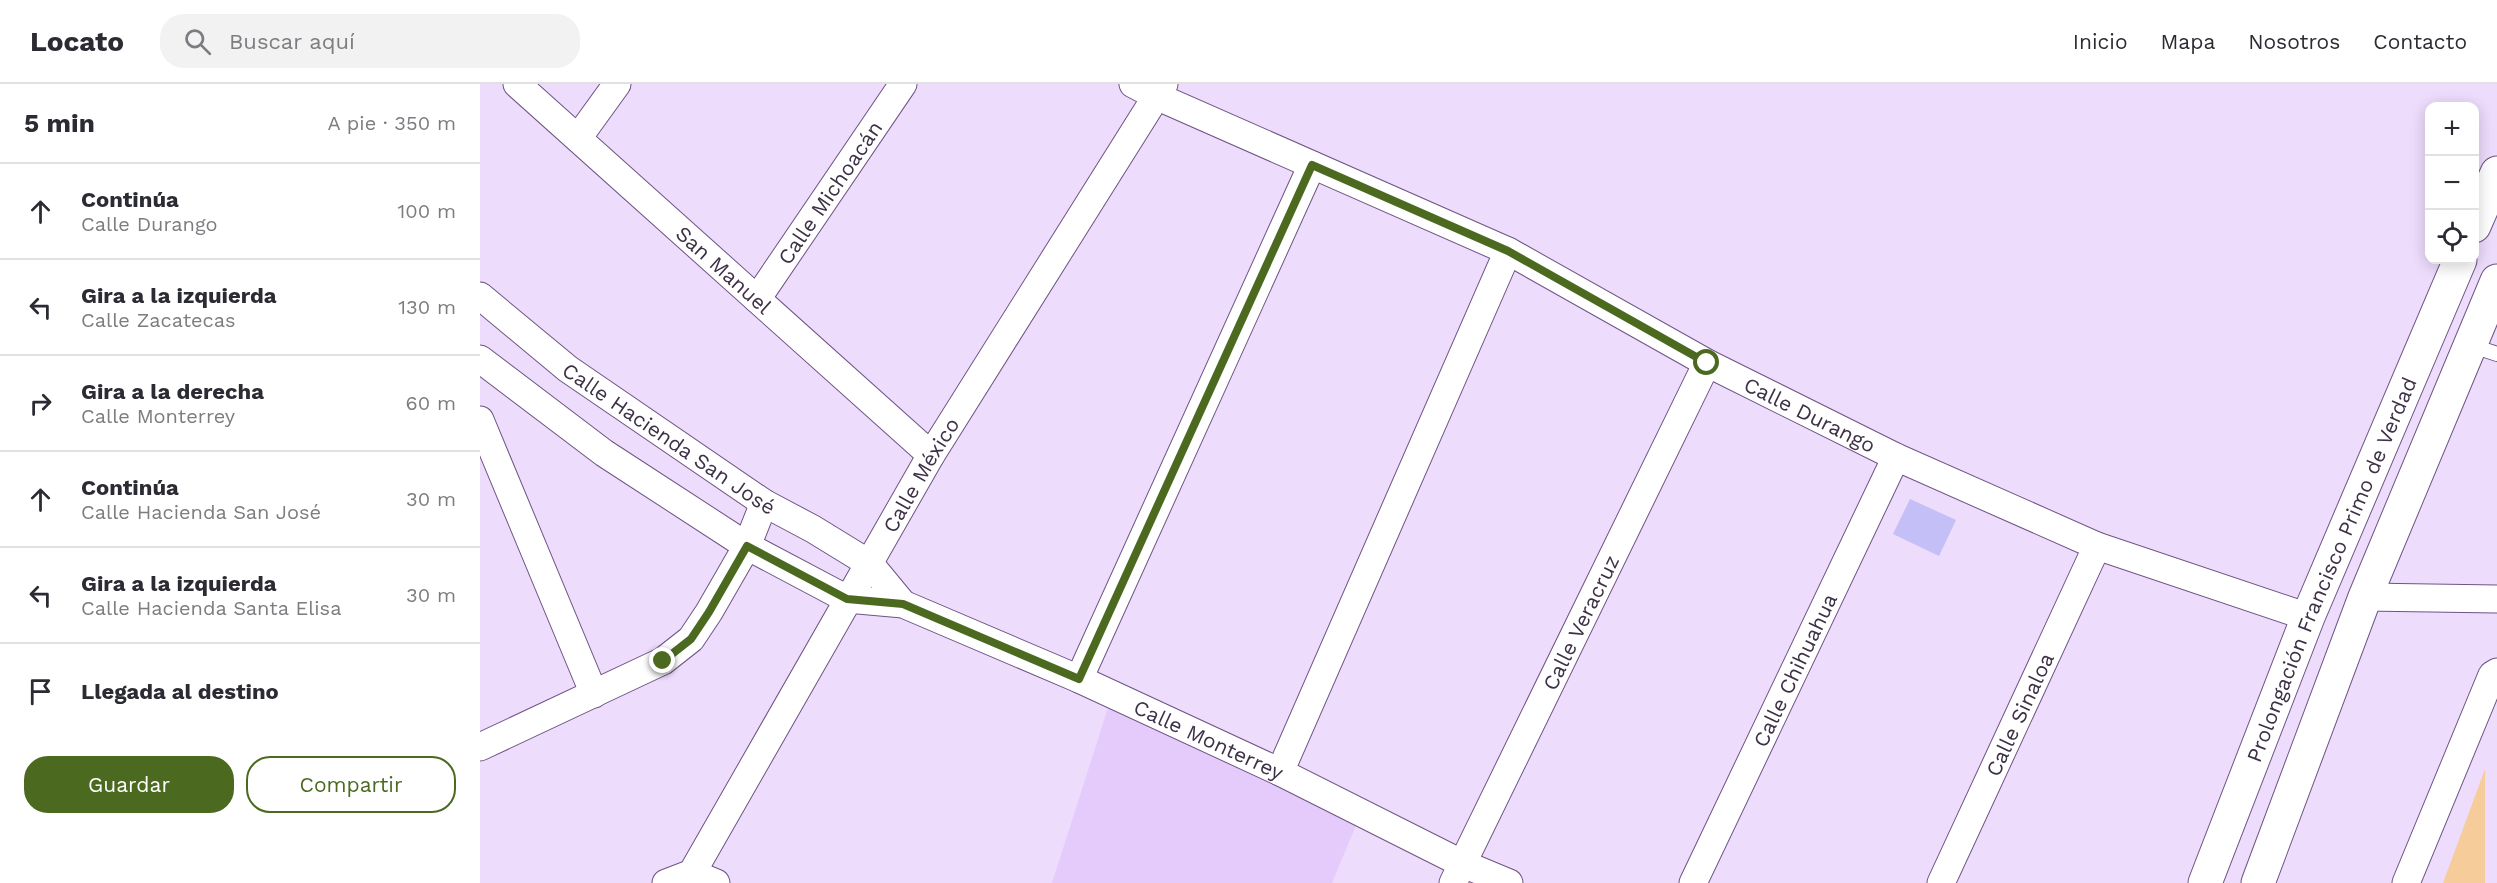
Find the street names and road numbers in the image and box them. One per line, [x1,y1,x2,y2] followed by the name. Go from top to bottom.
[772,116,887,269] street label: Calle Michoacán
[671,220,777,319] street label: San Manuel
[558,357,780,519] street label: Calle Hacienda San José
[1740,371,1880,457] street label: Calle Durango
[2241,373,2421,765] street label: Prolongación Francisco Primo de Verdad
[877,413,964,537] street label: Calle México
[1537,551,1624,694] street label: Calle Veracruz
[1747,589,1842,751] street label: Calle Chihuahua
[1980,648,2059,780] street label: Calle Sinaloa
[1130,694,1288,785] street label: Calle Monterrey

